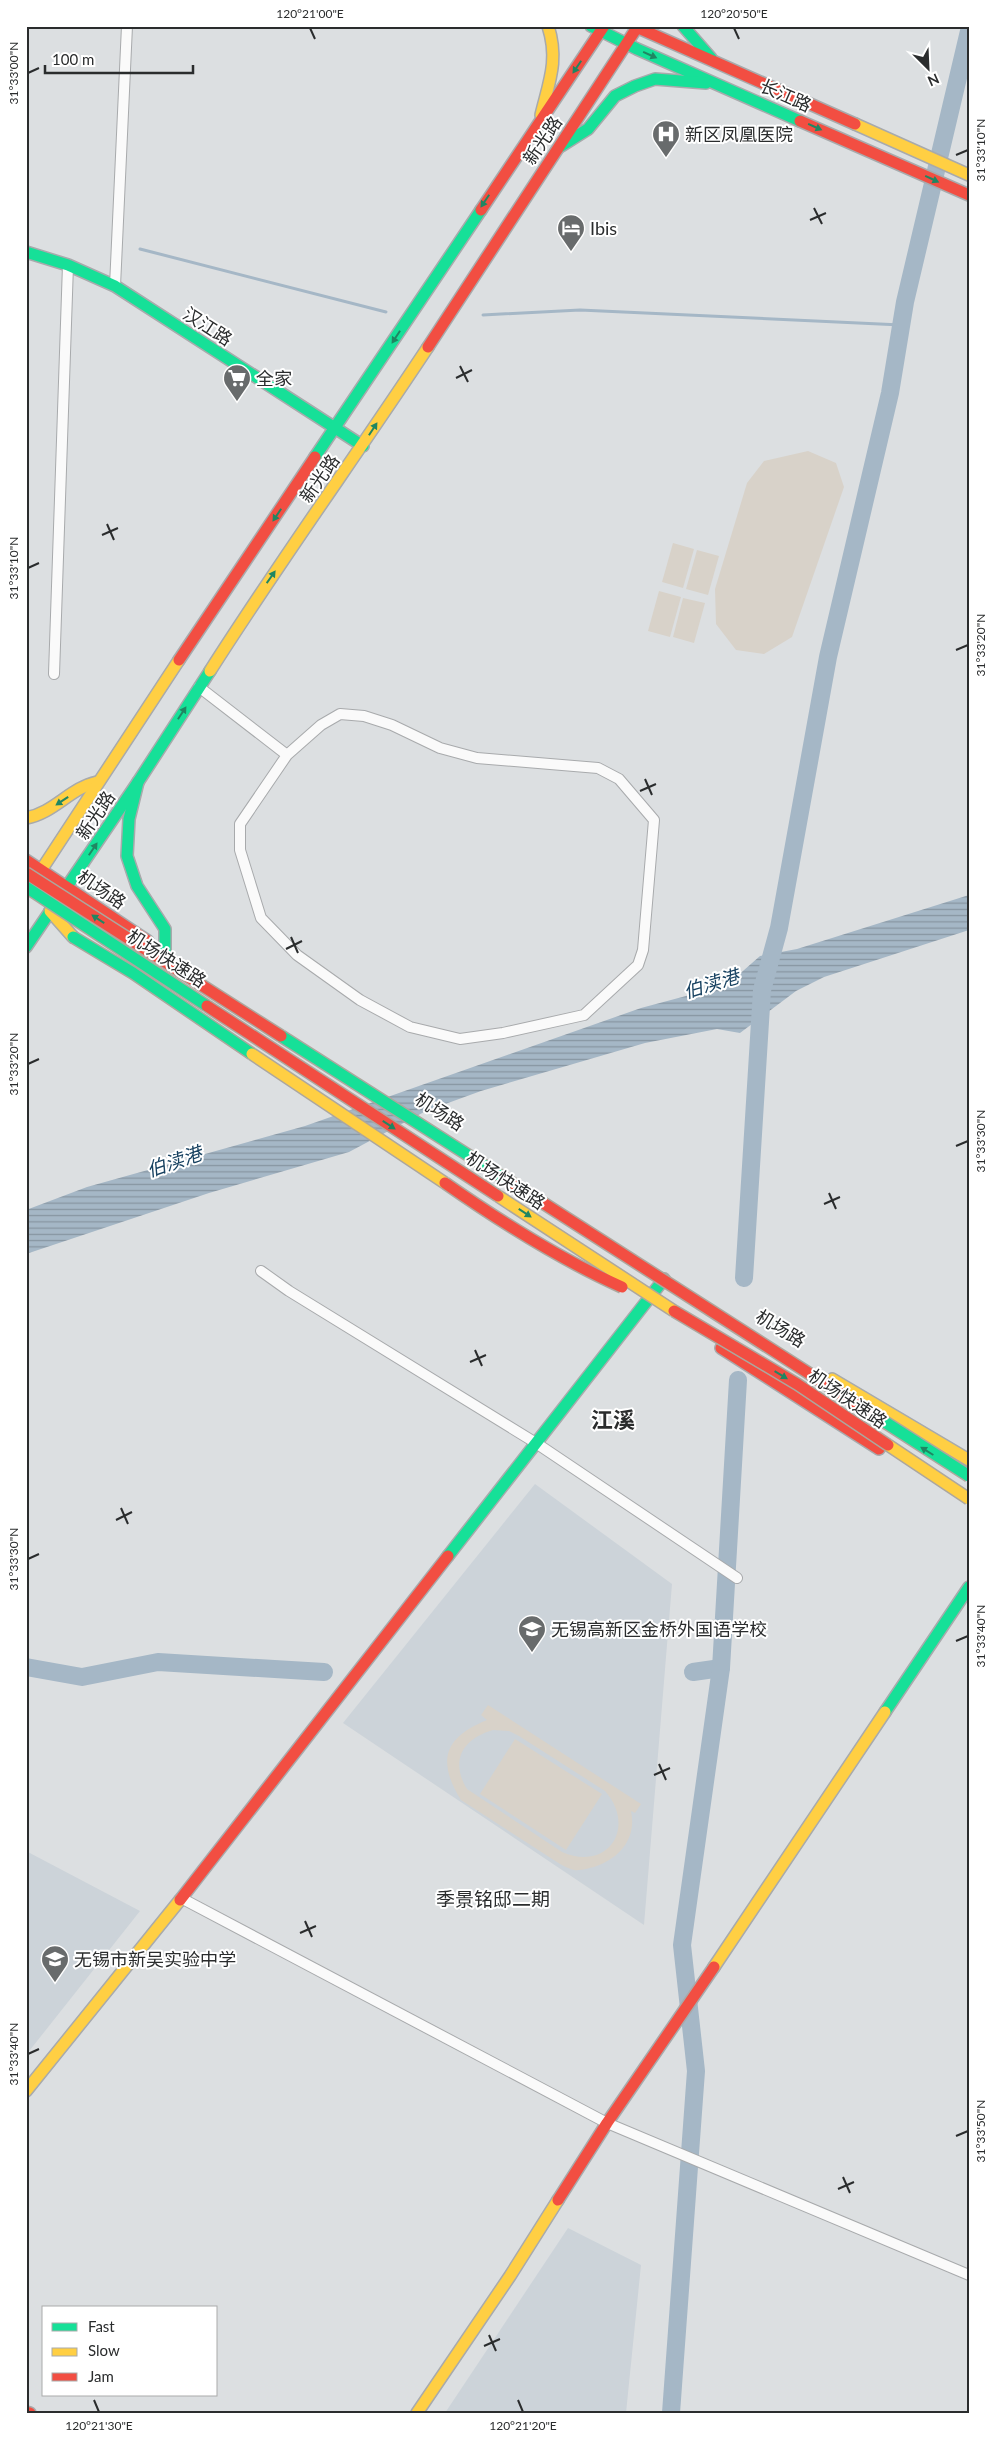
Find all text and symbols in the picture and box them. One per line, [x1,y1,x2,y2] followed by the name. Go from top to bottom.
[276,6,344,21] text: 120°21'00"E
[700,6,768,21] text: 120°20'50"E
[6,42,21,104] text: 31°33'00"N
[45,42,192,74] scale bar
[902,42,952,92] north arrow
[52,50,94,68] text: 100 m
[643,51,657,59] one-way arrow
[572,60,582,73] one-way arrow
[925,70,942,90] text: N
[757,74,815,116] street label: 长江路
[518,111,566,169] street label: 新光路
[651,119,681,158] hospital icon: 新区凤凰医院
[973,119,988,181] text: 31°33'10"N
[685,123,793,145] place label: 新区凤凰医院
[808,123,822,131] one-way arrow
[925,175,940,183] one-way arrow
[481,194,490,208] one-way arrow
[556,213,586,252] hotel icon: Ibis
[590,217,617,239] place label: Ibis
[179,302,237,350] street label: 汉江路
[391,330,401,343] one-way arrow
[222,363,252,402] supermarket icon: 全家
[256,367,292,389] place label: 全家
[369,422,378,436] one-way arrow
[295,450,343,506] street label: 新光路
[272,509,281,522] one-way arrow
[6,537,21,599] text: 31°33'10"N
[266,570,276,584] one-way arrow
[973,614,988,676] text: 31°33'20"N
[178,707,187,720] one-way arrow
[71,786,119,844] street label: 新光路
[55,796,69,806] one-way arrow
[88,842,98,855] one-way arrow
[73,865,131,913] street label: 机场路
[91,914,105,924] one-way arrow
[123,924,211,992] street label: 机场快速路
[680,963,744,1002] water label: 伯渎港
[6,1033,21,1095] text: 31°33'20"N
[411,1087,469,1135] street label: 机场路
[973,1110,988,1172] text: 31°33'30"N
[383,1120,396,1129] one-way arrow
[143,1140,208,1181] water label: 伯渎港
[462,1146,550,1214] street label: 机场快速路
[519,1209,532,1218] one-way arrow
[752,1305,810,1351] street label: 机场路
[805,1364,891,1432] street label: 机场快速路
[775,1370,788,1379] one-way arrow
[591,1406,635,1433] district label: 江溪
[921,1446,934,1455] one-way arrow
[6,1528,21,1590] text: 31°33'30"N
[973,1605,988,1667] text: 31°33'40"N
[517,1614,547,1653] school or university icon: 无锡高新区金桥外国语学校
[551,1618,767,1640] place label: 无锡高新区金桥外国语学校
[436,1887,550,1910] district label: 季景铭邸二期
[40,1944,70,1983] school or university icon: 无锡市新吴实验中学
[74,1948,236,1970] place label: 无锡市新吴实验中学
[6,2023,21,2085] text: 31°33'40"N
[973,2100,988,2162] text: 31°33'50"N
[42,2306,218,2396] legend
[88,2317,115,2335] text: Fast
[88,2341,120,2359] text: Slow
[88,2367,114,2385] text: Jam
[65,2418,133,2433] text: 120°21'30"E
[489,2418,557,2433] text: 120°21'20"E

